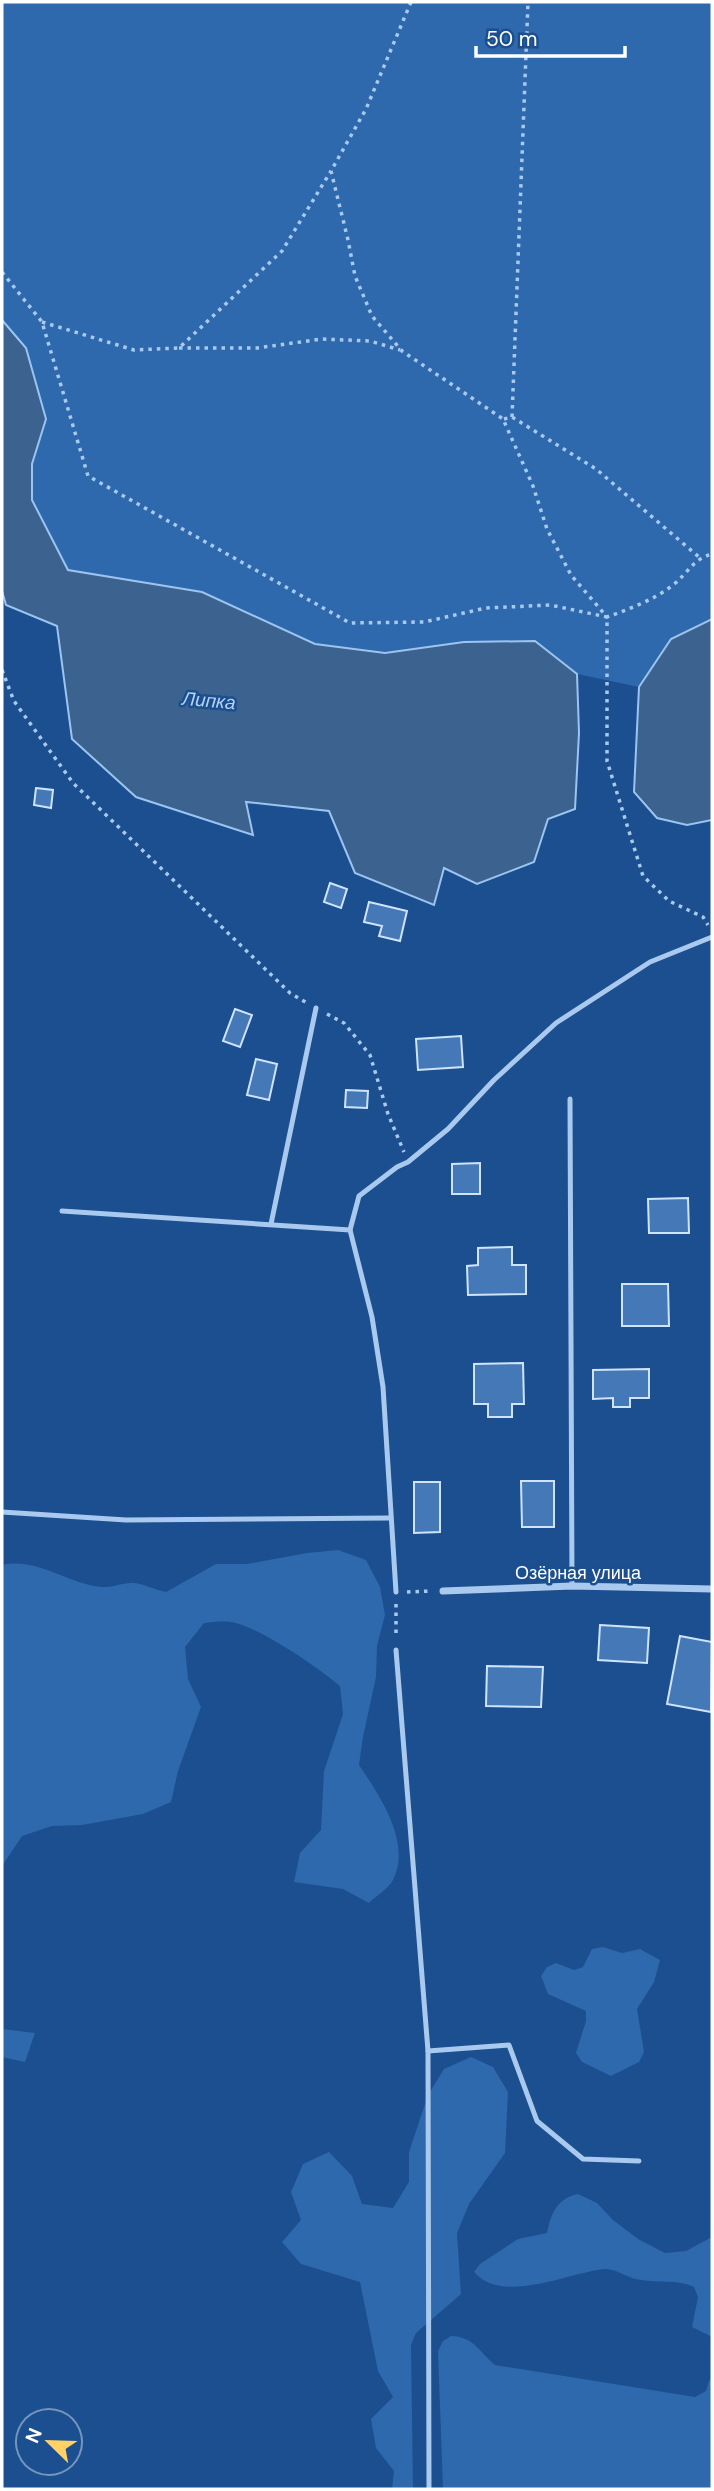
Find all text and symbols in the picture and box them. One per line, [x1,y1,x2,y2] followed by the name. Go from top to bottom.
[476,14,625,58] scale bar
[486,25,537,53] text: 50 m
[179,686,237,715] water label: Липка
[515,1561,642,1585] street label: Озёрная улица
[14,2407,84,2477] north arrow
[20,2424,48,2447] text: N

